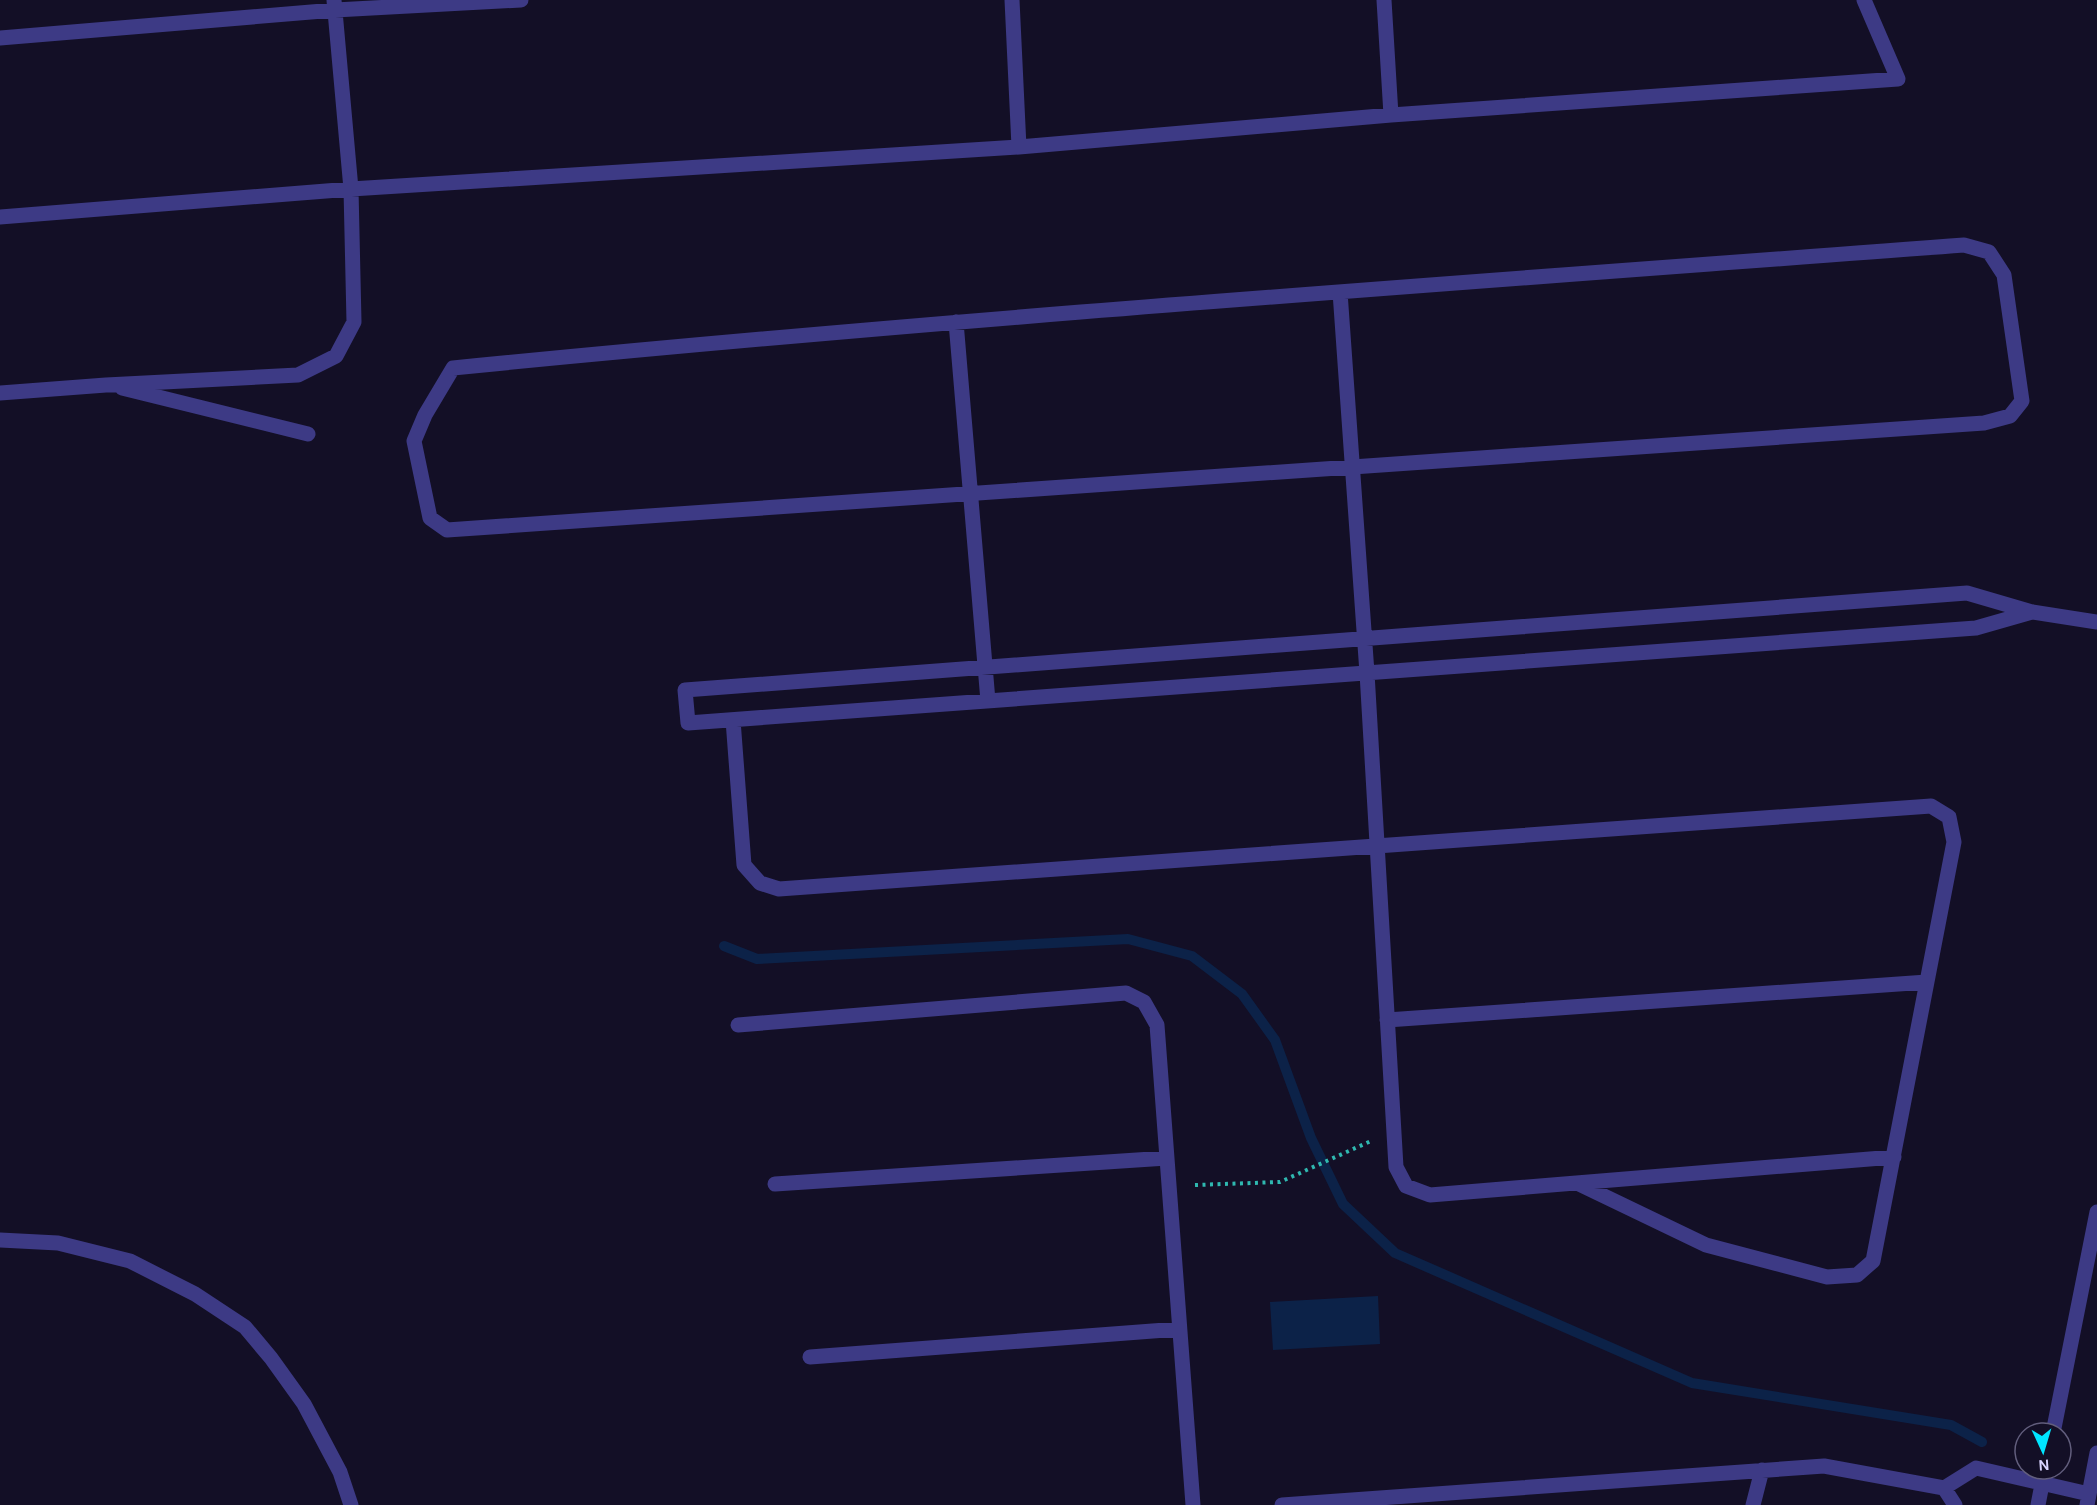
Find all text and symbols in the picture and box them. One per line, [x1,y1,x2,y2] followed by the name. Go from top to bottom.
[2013,1421,2073,1481] north arrow
[2038,1456,2050,1475] text: N

